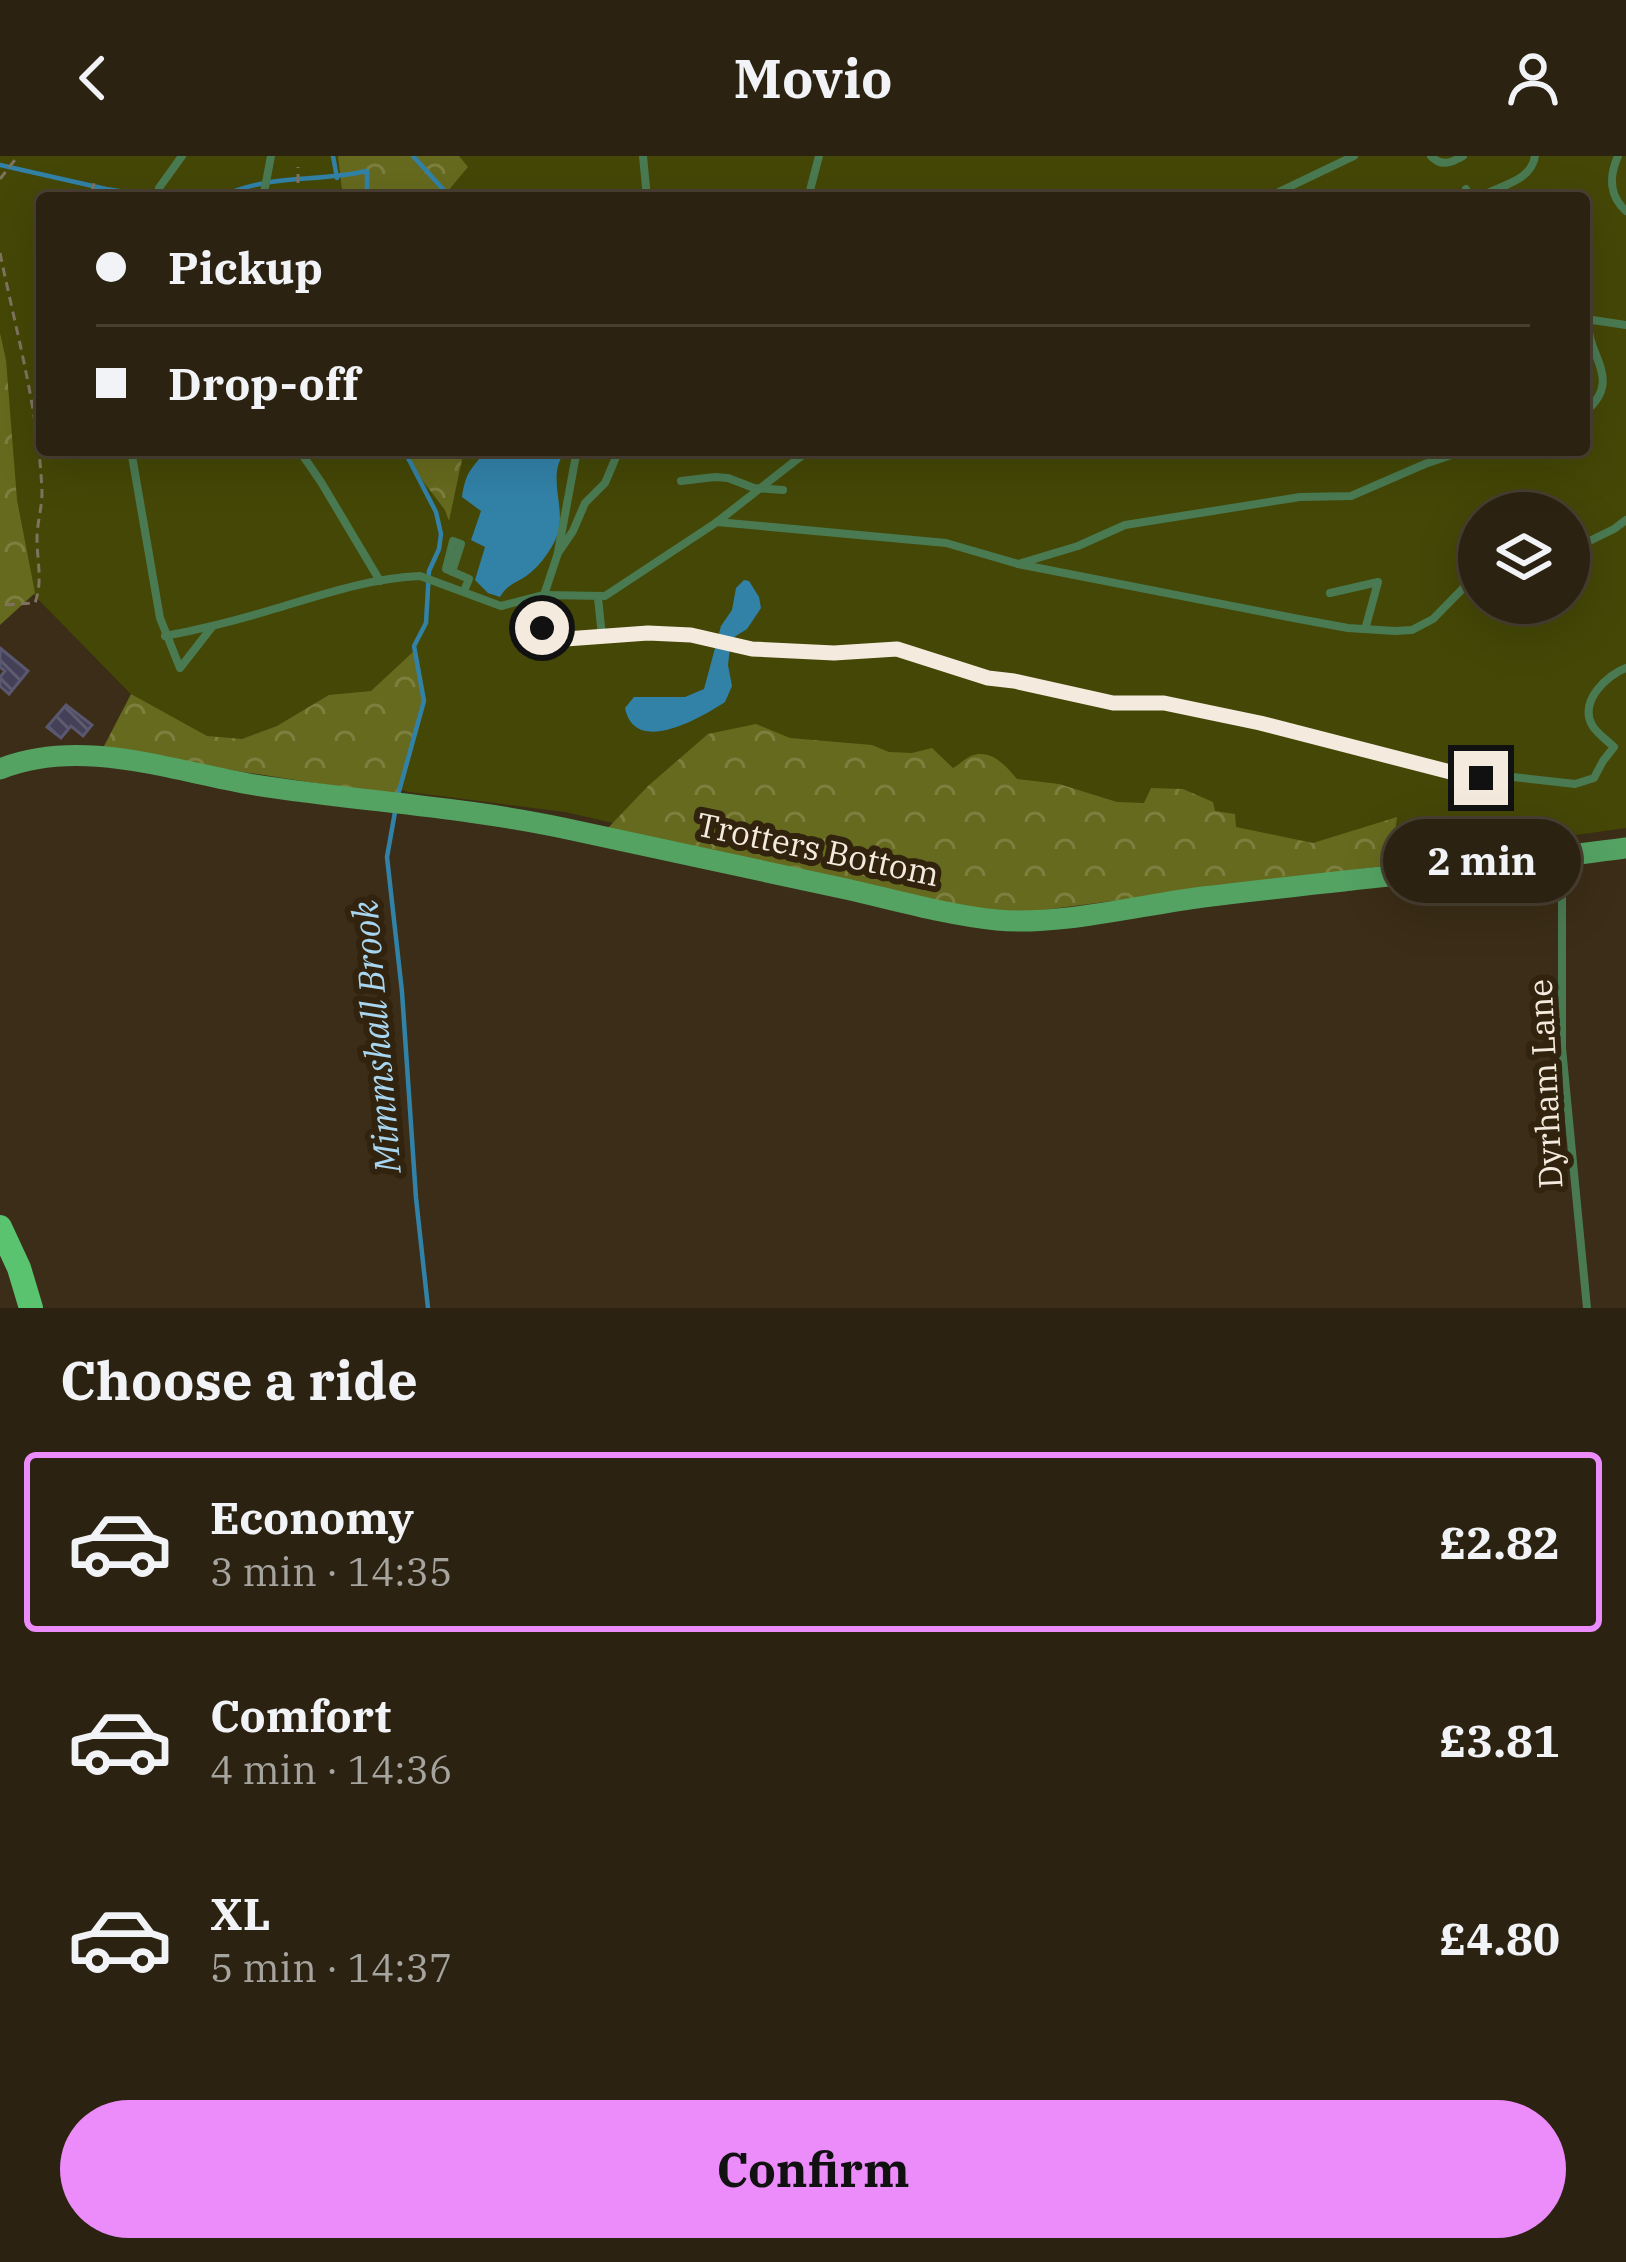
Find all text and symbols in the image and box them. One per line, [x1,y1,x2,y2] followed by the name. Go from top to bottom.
[734,43,892,113] text: Movio
[60,45,126,111] icon: back
[1500,45,1566,111] icon: person
[168,238,323,296] text: Pickup
[168,354,359,412] text: Drop-off
[1458,492,1590,624] map controls
[1458,492,1590,624] button: layers
[515,601,569,655] route start
[1454,751,1508,805] route end
[693,802,943,895] street label: Trotters Bottom
[1382,820,1580,904] callout: 2 min
[1427,835,1537,886] text: 2 min
[340,898,411,1176] water label: Mimmshall Brook
[1518,978,1571,1190] street label: Dyrham Lane
[60,1345,418,1415] text: Choose a ride
[66,1488,174,1596] icon: car
[210,1488,414,1546] text: Economy
[1440,1513,1560,1571] text: £2.82
[210,1546,452,1597] text: 3 min · 14:35
[66,1686,174,1794] icon: car
[210,1686,391,1744] text: Comfort
[1440,1711,1560,1769] text: £3.81
[210,1744,452,1795] text: 4 min · 14:36
[66,1884,174,1992] icon: car
[210,1884,271,1942] text: XL
[1440,1909,1560,1967] text: £4.80
[210,1942,452,1993] text: 5 min · 14:37
[60,2100,1566,2238] button: Confirm

